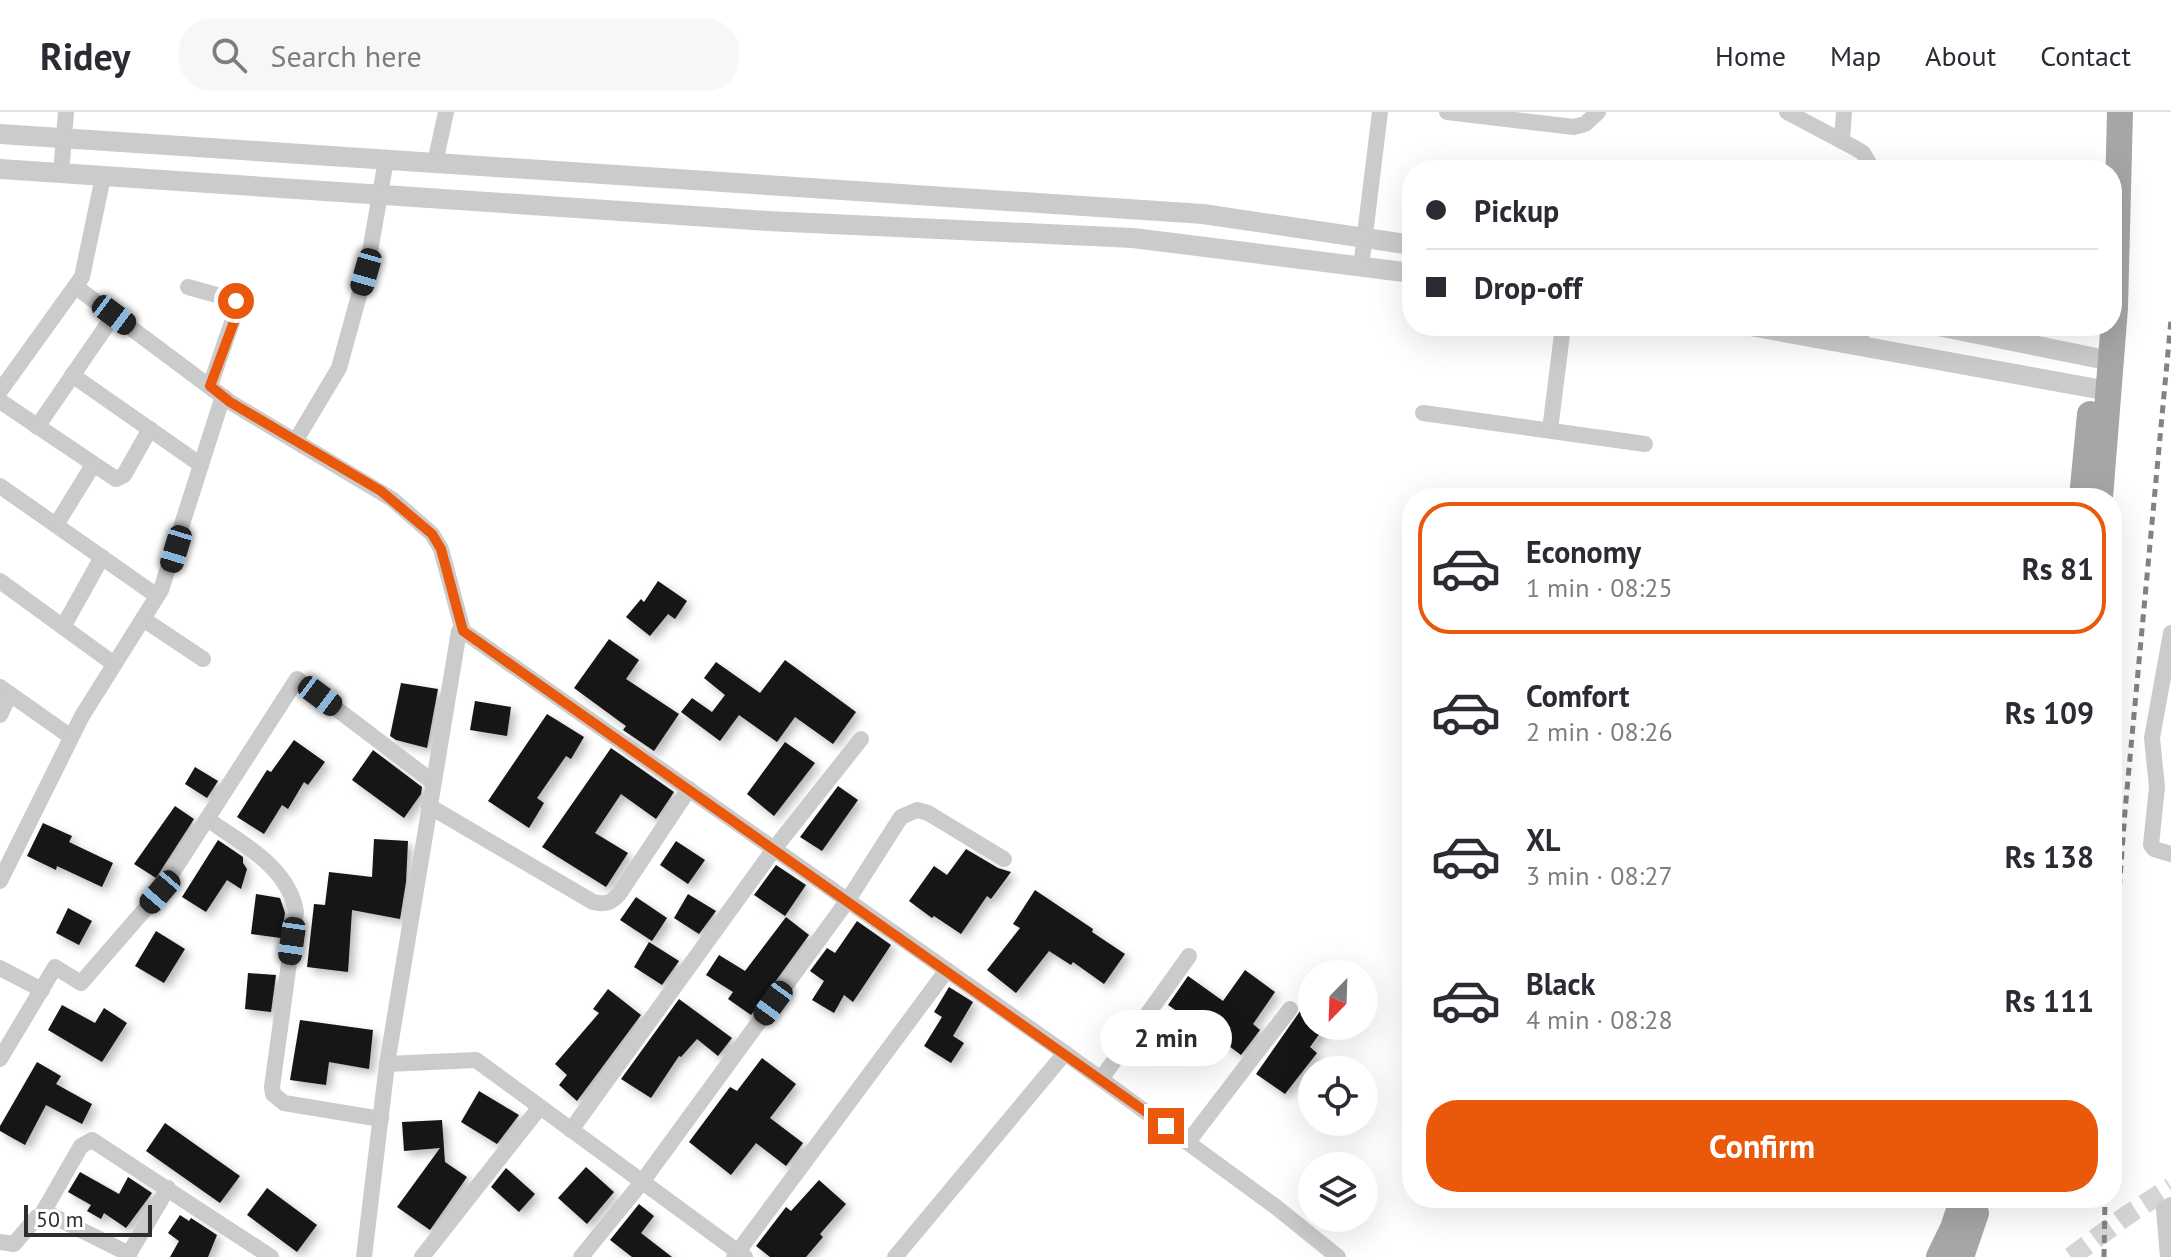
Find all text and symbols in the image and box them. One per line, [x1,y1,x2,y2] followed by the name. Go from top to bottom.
[179,19,739,91] search box
[40,31,131,80] text: Ridey
[207,33,251,77] icon: search
[271,36,422,75] text: Search here
[1715,37,1786,74] text: Home
[1830,37,1881,74] text: Map
[1925,37,1996,74] text: About
[2040,37,2131,74] text: Contact
[1474,191,1559,230] text: Pickup
[348,246,384,298] car
[1474,268,1582,307] text: Drop-off
[218,283,254,319] route start
[88,291,140,339] car
[158,523,194,575] car
[1430,532,1502,604] icon: car
[1526,532,1641,571] text: Economy
[2022,549,2094,588] text: Rs 81
[1526,571,1673,604] text: 1 min · 08:25
[294,672,346,720] car
[1430,676,1502,748] icon: car
[1526,676,1629,715] text: Comfort
[2005,693,2094,732] text: Rs 109
[1526,715,1673,748] text: 2 min · 08:26
[1430,820,1502,892] icon: car
[1526,820,1560,859] text: XL
[2005,837,2094,876] text: Rs 138
[1526,859,1673,892] text: 3 min · 08:27
[135,866,185,918] car
[277,916,307,966] car
[1298,960,1378,1040] north arrow
[1298,960,1378,1232] map controls
[1430,964,1502,1036] icon: car
[1526,964,1595,1003] text: Black
[749,977,797,1029] car
[2005,981,2094,1020] text: Rs 111
[1526,1003,1673,1036] text: 4 min · 08:28
[1100,1010,1232,1066] callout: 2 min
[1134,1021,1198,1054] text: 2 min
[1298,1056,1378,1136] button: locate
[1426,1100,2098,1192] button: Confirm
[1148,1108,1184,1144] route end
[1298,1152,1378,1232] button: layers
[24,1201,152,1237] scale bar
[36,1205,84,1233] text: 50 m

